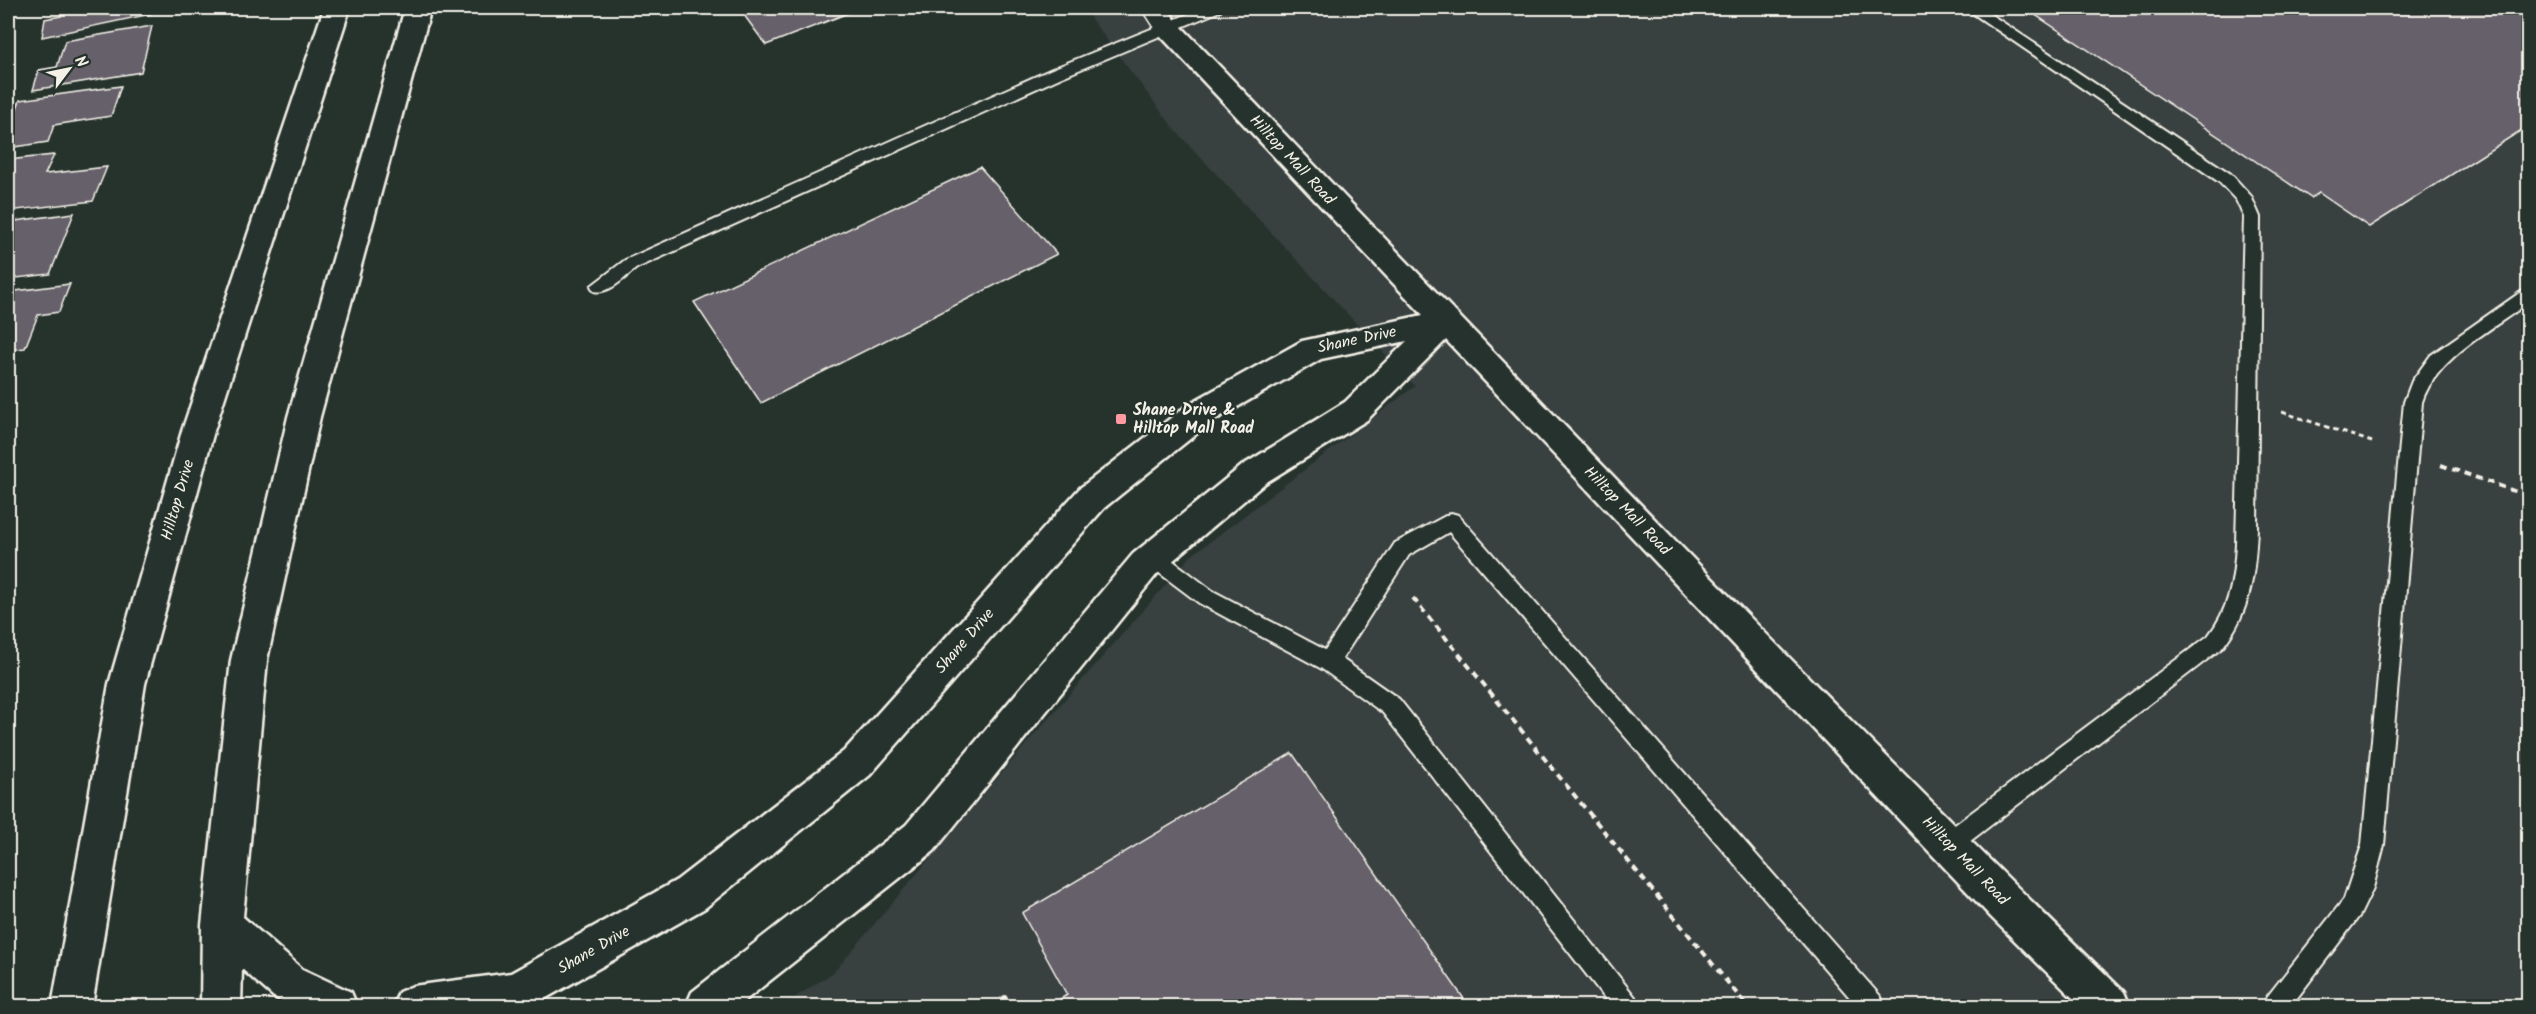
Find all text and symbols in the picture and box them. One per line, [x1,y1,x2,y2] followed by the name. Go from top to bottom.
[39,39,99,99] north arrow
[67,51,94,73] text: N
[1243,109,1342,212] street label: Hilltop Mall Road
[1315,319,1399,361] street label: Shane Drive
[1133,398,1254,441] place label: Shane Drive & Hilltop Mall Road
[1114,412,1128,426] marker: Shane Drive & Hilltop Mall Road
[155,457,201,543] street label: Hilltop Drive
[1578,460,1677,562] street label: Hilltop Mall Road
[929,603,1001,679] street label: Shane Drive
[1916,810,2015,912] street label: Hilltop Mall Road
[553,919,635,981] street label: Shane Drive

